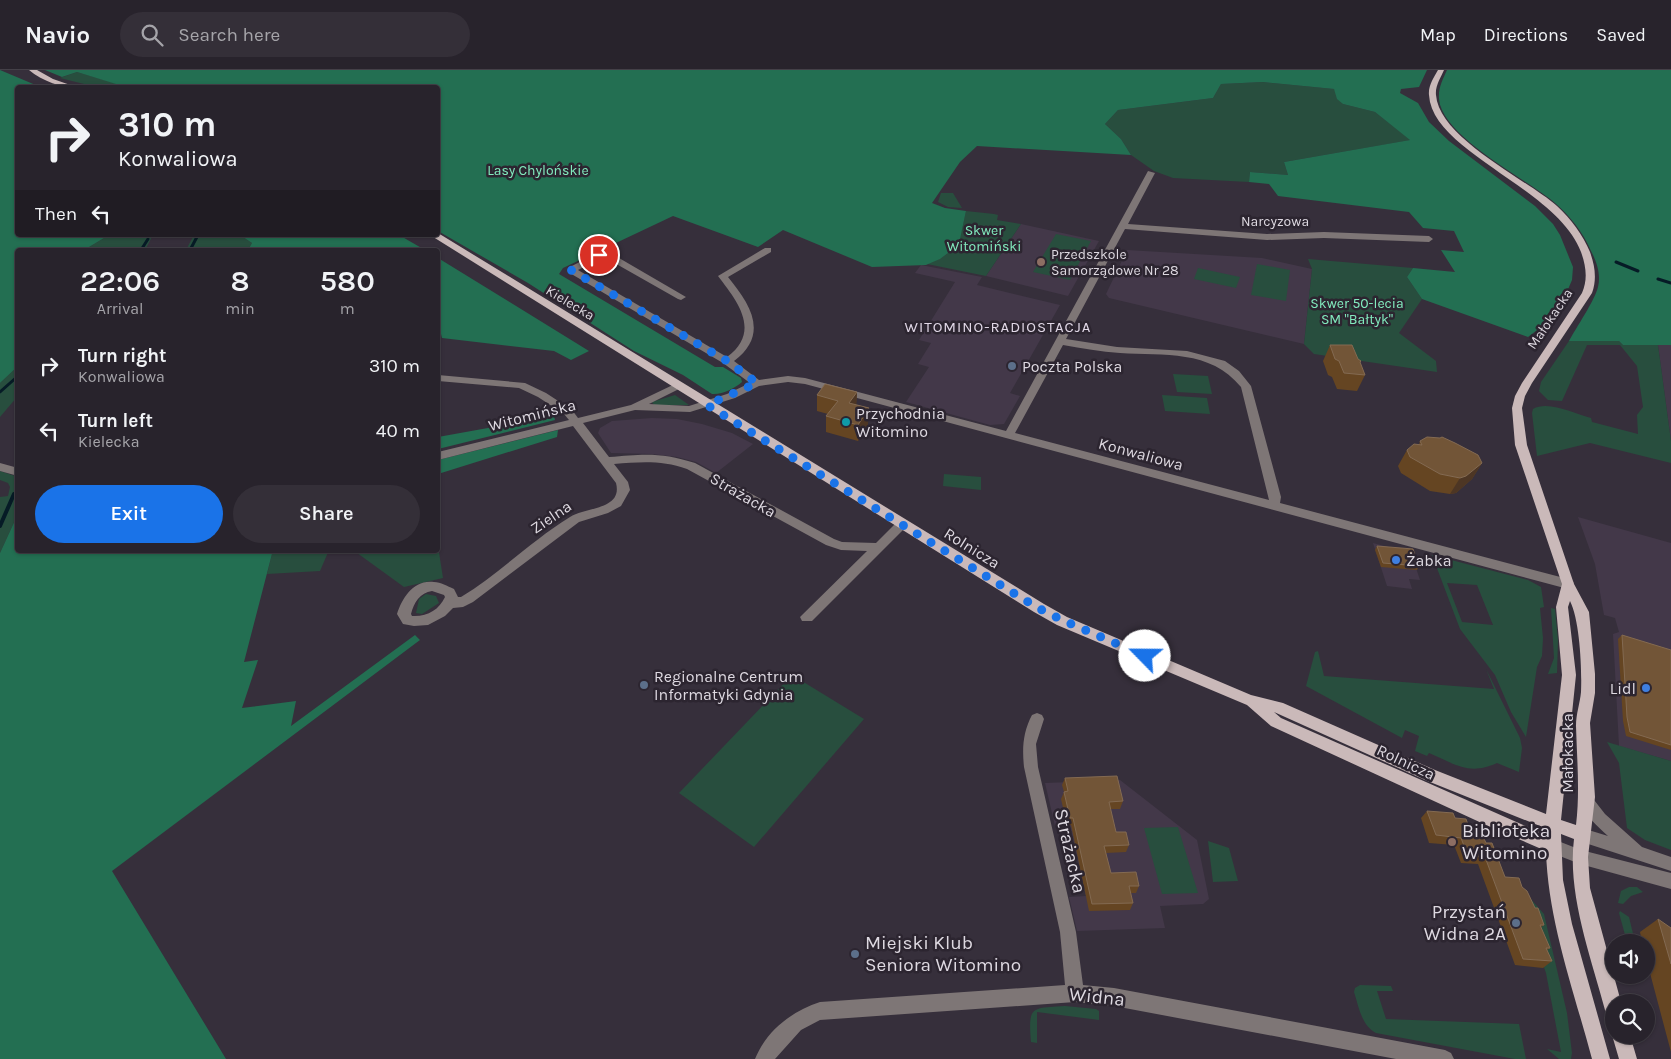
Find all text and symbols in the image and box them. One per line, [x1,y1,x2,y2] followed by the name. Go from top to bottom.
[120,12,470,57] search box
[25,21,90,49] text: Navio
[138,21,166,49] icon: search
[178,24,280,46] text: Search here
[1420,24,1456,46] text: Map
[1484,24,1568,46] text: Directions
[1596,24,1646,46] text: Saved
[118,104,216,145] text: 310 m
[35,105,100,170] icon: right
[118,146,238,172] text: Konwaliowa
[487,162,589,179] park label: Lasy Chylońskie
[87,200,115,228] icon: left
[35,203,77,225] text: Then
[1241,213,1309,230] street label: Narcyzowa
[947,222,1021,255] park label: Skwer Witomiński
[578,234,620,276] pin
[585,241,613,269] icon: arrive
[1051,246,1179,279] place label: Przedszkole Samorządowe Nr 28
[1035,256,1047,268] marker: Przedszkole Samorządowe Nr 28
[80,263,160,299] text: 22:06
[230,263,250,299] text: 8
[320,263,375,299] text: 580
[543,282,597,324] street label: Kielecka
[1524,285,1576,353] street label: Małokacka
[1310,295,1404,328] park label: Skwer 50-lecia SM "Bałtyk"
[97,299,144,318] text: Arrival
[225,299,255,318] text: min
[340,299,355,318] text: m
[905,318,1091,336] district label: WITOMINO-RADIOSTACJA
[78,345,167,367] text: Turn right
[35,352,63,380] icon: right
[369,355,420,377] text: 310 m
[1022,357,1122,376] place label: Poczta Polska
[1006,360,1018,372] marker: Poczta Polska
[78,367,165,386] text: Konwaliowa
[486,395,578,435] street label: Witomińska
[856,404,945,441] place label: Przychodnia Witomino
[78,410,153,432] text: Turn left
[840,416,852,428] marker: Przychodnia Witomino
[35,417,63,445] icon: left
[376,420,420,442] text: 40 m
[78,432,139,451] text: Kielecka
[1097,434,1185,474] street label: Konwaliowa
[707,469,779,521] street label: Strażacka
[35,485,223,543] button: Exit
[233,485,420,543] button: Share
[527,496,575,538] street label: Zielna
[941,523,1003,573] street label: Rolnicza
[1406,551,1452,570] place label: Żabka
[1390,554,1402,566] marker: Żabka
[1118,629,1170,681] position arrow
[654,667,803,704] place label: Regionalne Centrum Informatyki Gdynia
[638,679,650,691] marker: Regionalne Centrum Informatyki Gdynia
[1610,679,1636,698] place label: Lidl
[1640,682,1652,694] marker: Lidl
[1558,713,1577,793] street label: Małokacka
[1374,740,1438,784] street label: Rolnicza
[1050,806,1090,896] street label: Strażacka
[1462,820,1550,864] place label: Biblioteka Witomino
[1446,836,1458,848] marker: Biblioteka Witomino
[1424,901,1506,945] place label: Przystań Widna 2A
[1510,917,1522,929] marker: Przystań Widna 2A
[865,932,1021,976] place label: Miejski Klub Seniora Witomino
[1605,934,1655,1044] map controls
[1605,934,1655,984] button: sound
[849,948,861,960] marker: Miejski Klub Seniora Witomino
[1068,983,1126,1011] street label: Widna
[1605,994,1655,1044] button: search

